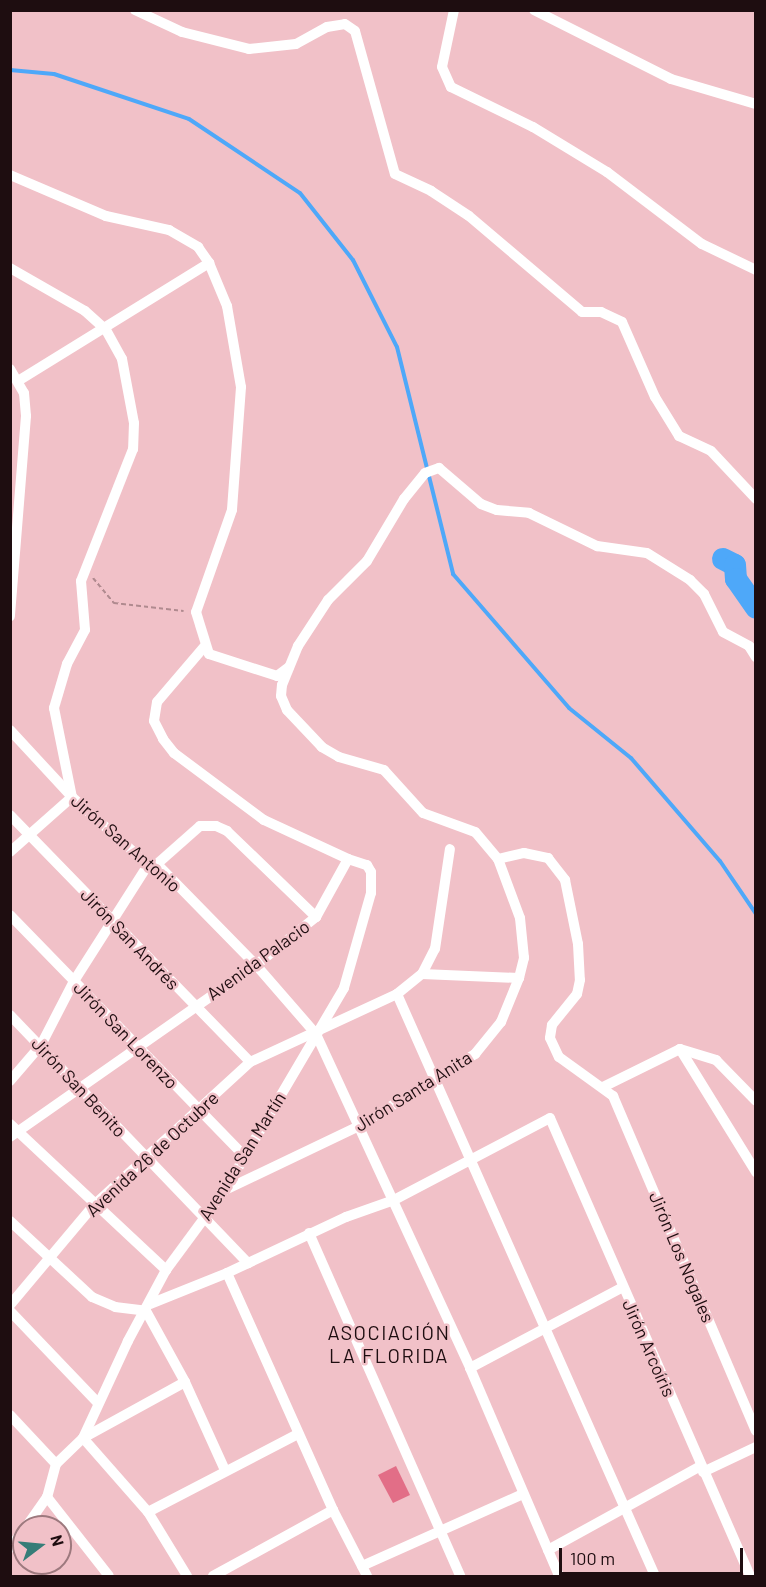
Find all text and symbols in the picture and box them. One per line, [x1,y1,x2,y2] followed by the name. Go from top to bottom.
[67,790,185,896] street label: Jirón San Antonio
[76,884,184,994] street label: Jirón San Andrés
[202,915,314,1005] street label: Avenida Palacio
[69,977,183,1093] street label: Jirón San Lorenzo
[27,1033,131,1141] street label: Jirón San Benito
[350,1046,476,1136] street label: Jirón Santa Anita
[81,1087,223,1221] street label: Avenida 26 de Octubre
[194,1088,290,1224] street label: Avenida San Martín
[645,1188,719,1326] street label: Jirón Los Nogales
[618,1296,680,1400] street label: Jirón Arcoíris
[327,1321,451,1368] district label: ASOCIACIÓN LA FLORIDA
[12,1515,72,1575] north arrow
[47,1533,68,1548] text: N
[562,1536,746,1574] scale bar
[570,1547,615,1569] text: 100 m

